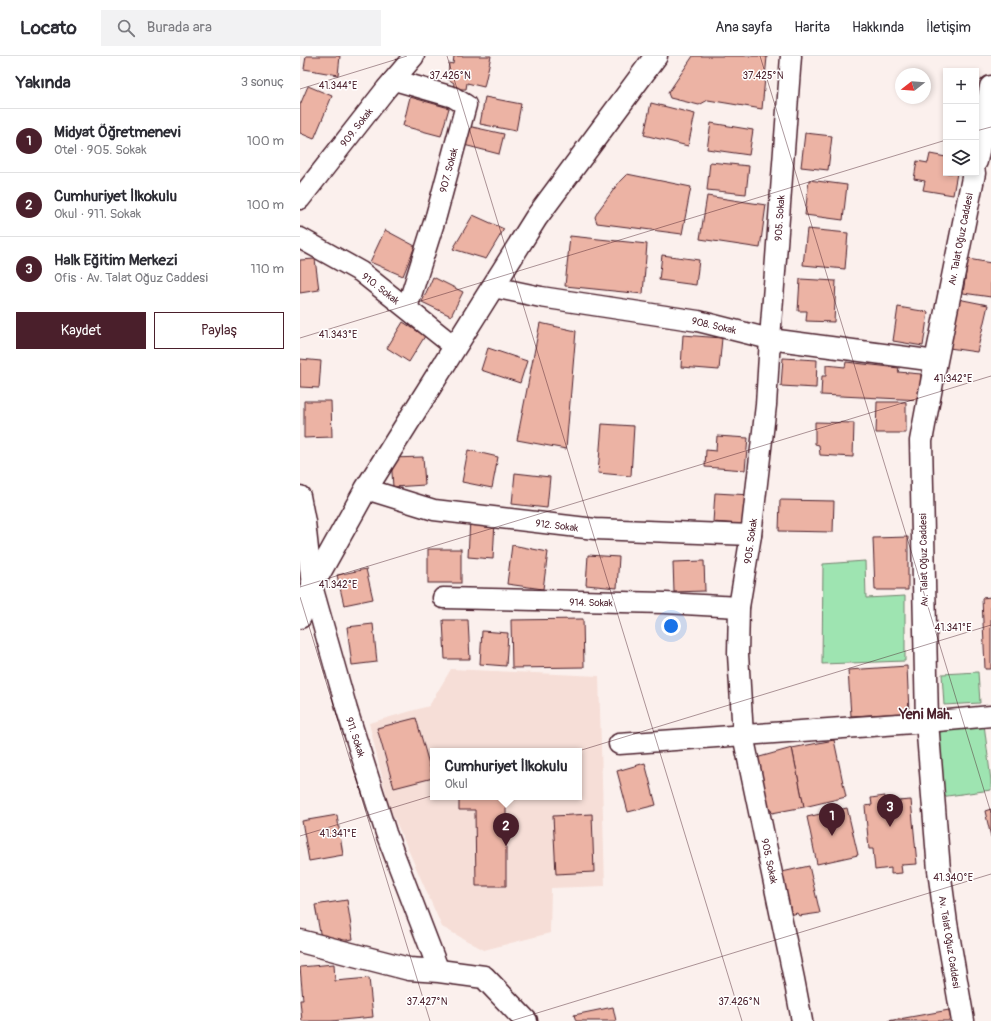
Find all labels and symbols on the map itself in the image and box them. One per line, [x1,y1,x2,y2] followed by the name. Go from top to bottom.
[895,68,931,104] north arrow
[429,70,471,82] text: 37.426°N
[742,70,784,82] text: 37.425°N
[319,80,357,92] text: 41.344°E
[338,105,376,149] street label: 909. Sokak
[437,146,461,194] street label: 907. Sokak
[946,192,976,286] street label: Av. Talat Oğuz Caddesi
[772,194,788,241] street label: 905. Sokak
[359,270,402,308] street label: 910. Sokak
[690,315,738,337] street label: 908. Sokak
[319,329,357,341] text: 41.343°E
[934,373,972,385] text: 41.342°E
[917,513,931,607] street label: Av. Talat Oğuz Caddesi
[535,517,580,535] street label: 912. Sokak
[742,517,760,565] street label: 905. Sokak
[319,579,357,591] text: 41.342°E
[569,597,614,609] street label: 914. Sokak
[661,616,681,636] your location
[935,622,971,634] text: 41.341°E
[898,706,953,723] district label: Yeni Mah.
[343,716,367,760] street label: 911. Sokak
[877,794,903,827] pin: 3
[819,803,845,836] pin: 1
[493,813,519,846] pin: 2
[320,828,356,840] text: 41.341°E
[758,837,780,886] street label: 905. Sokak
[933,872,973,884] text: 41.340°E
[936,895,962,989] street label: Av. Talat Oğuz Caddesi
[407,996,448,1008] text: 37.427°N
[718,996,760,1008] text: 37.426°N

